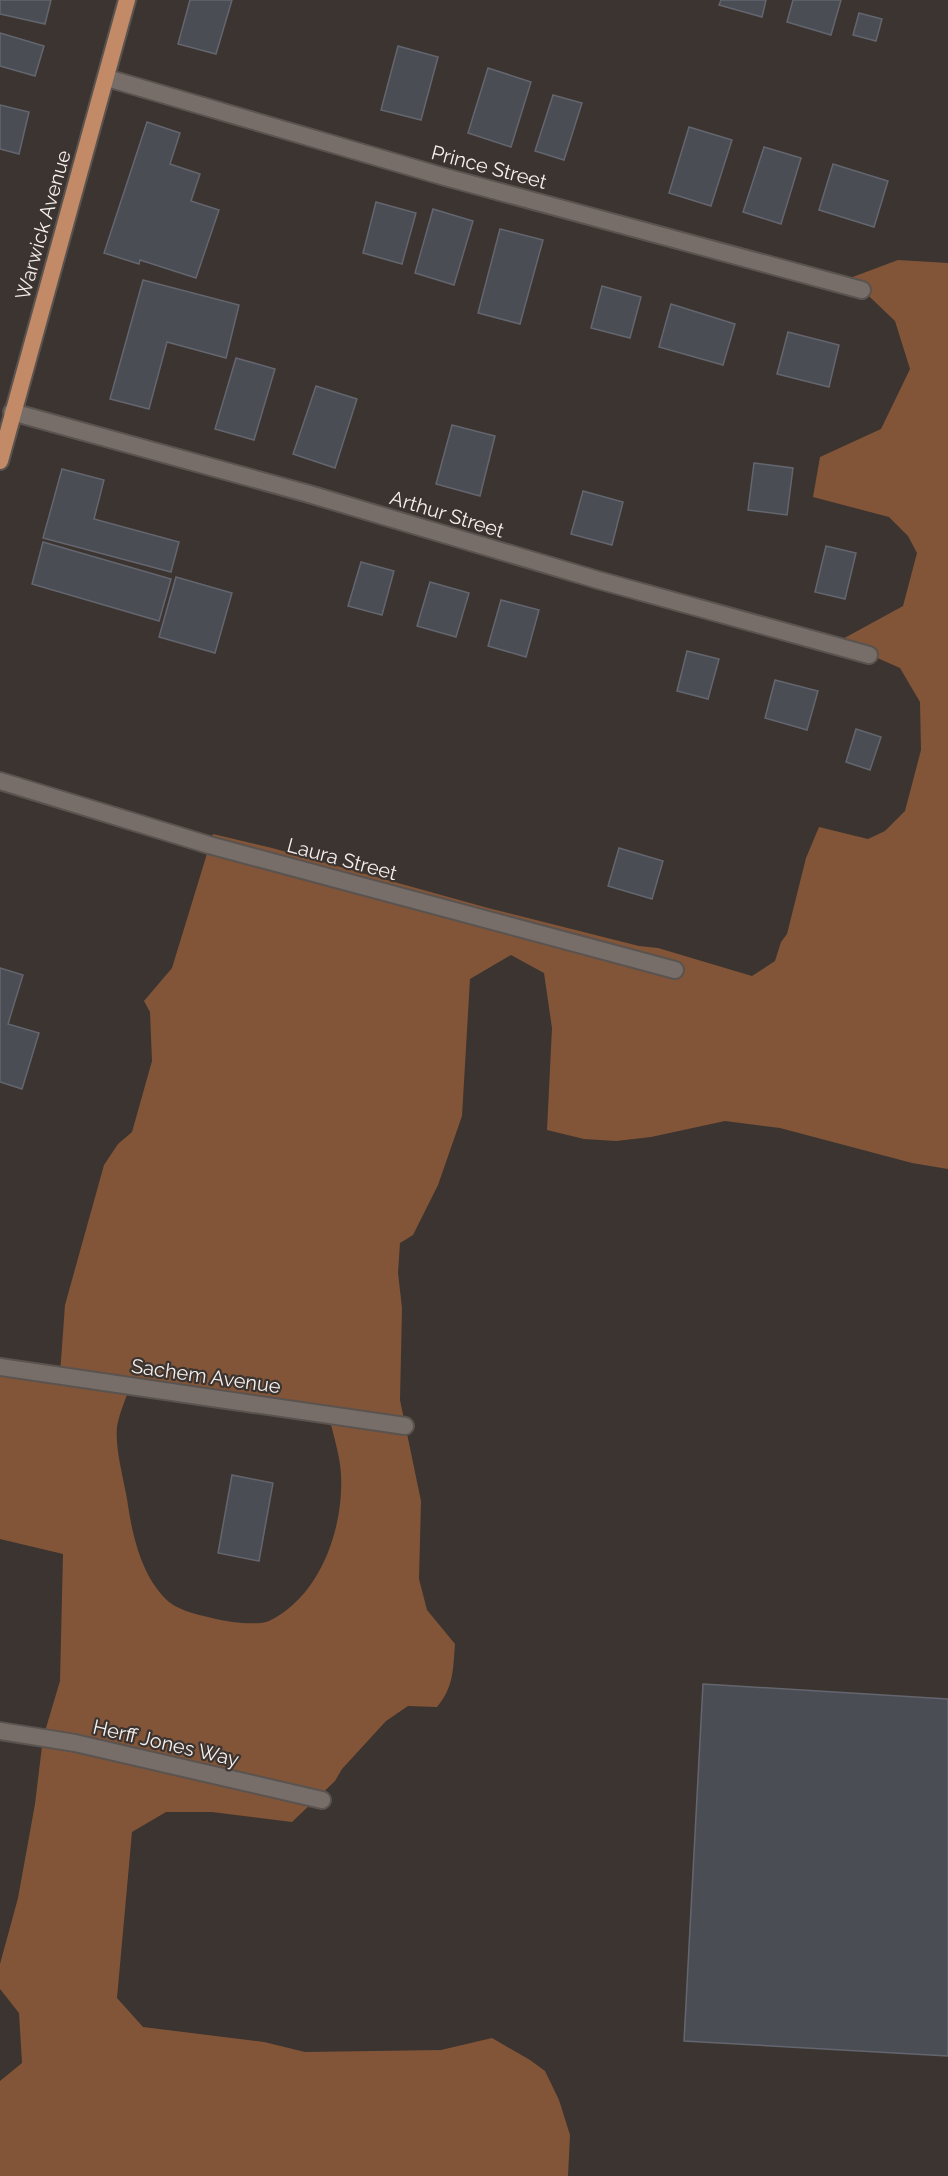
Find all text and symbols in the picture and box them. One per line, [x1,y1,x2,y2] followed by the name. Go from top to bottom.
[429,140,550,194] street label: Prince Street
[10,147,76,303] street label: Warwick Avenue
[387,485,507,543] street label: Arthur Street
[284,833,400,885] street label: Laura Street
[130,1354,282,1398] street label: Sachem Avenue
[91,1715,242,1772] street label: Herff Jones Way

